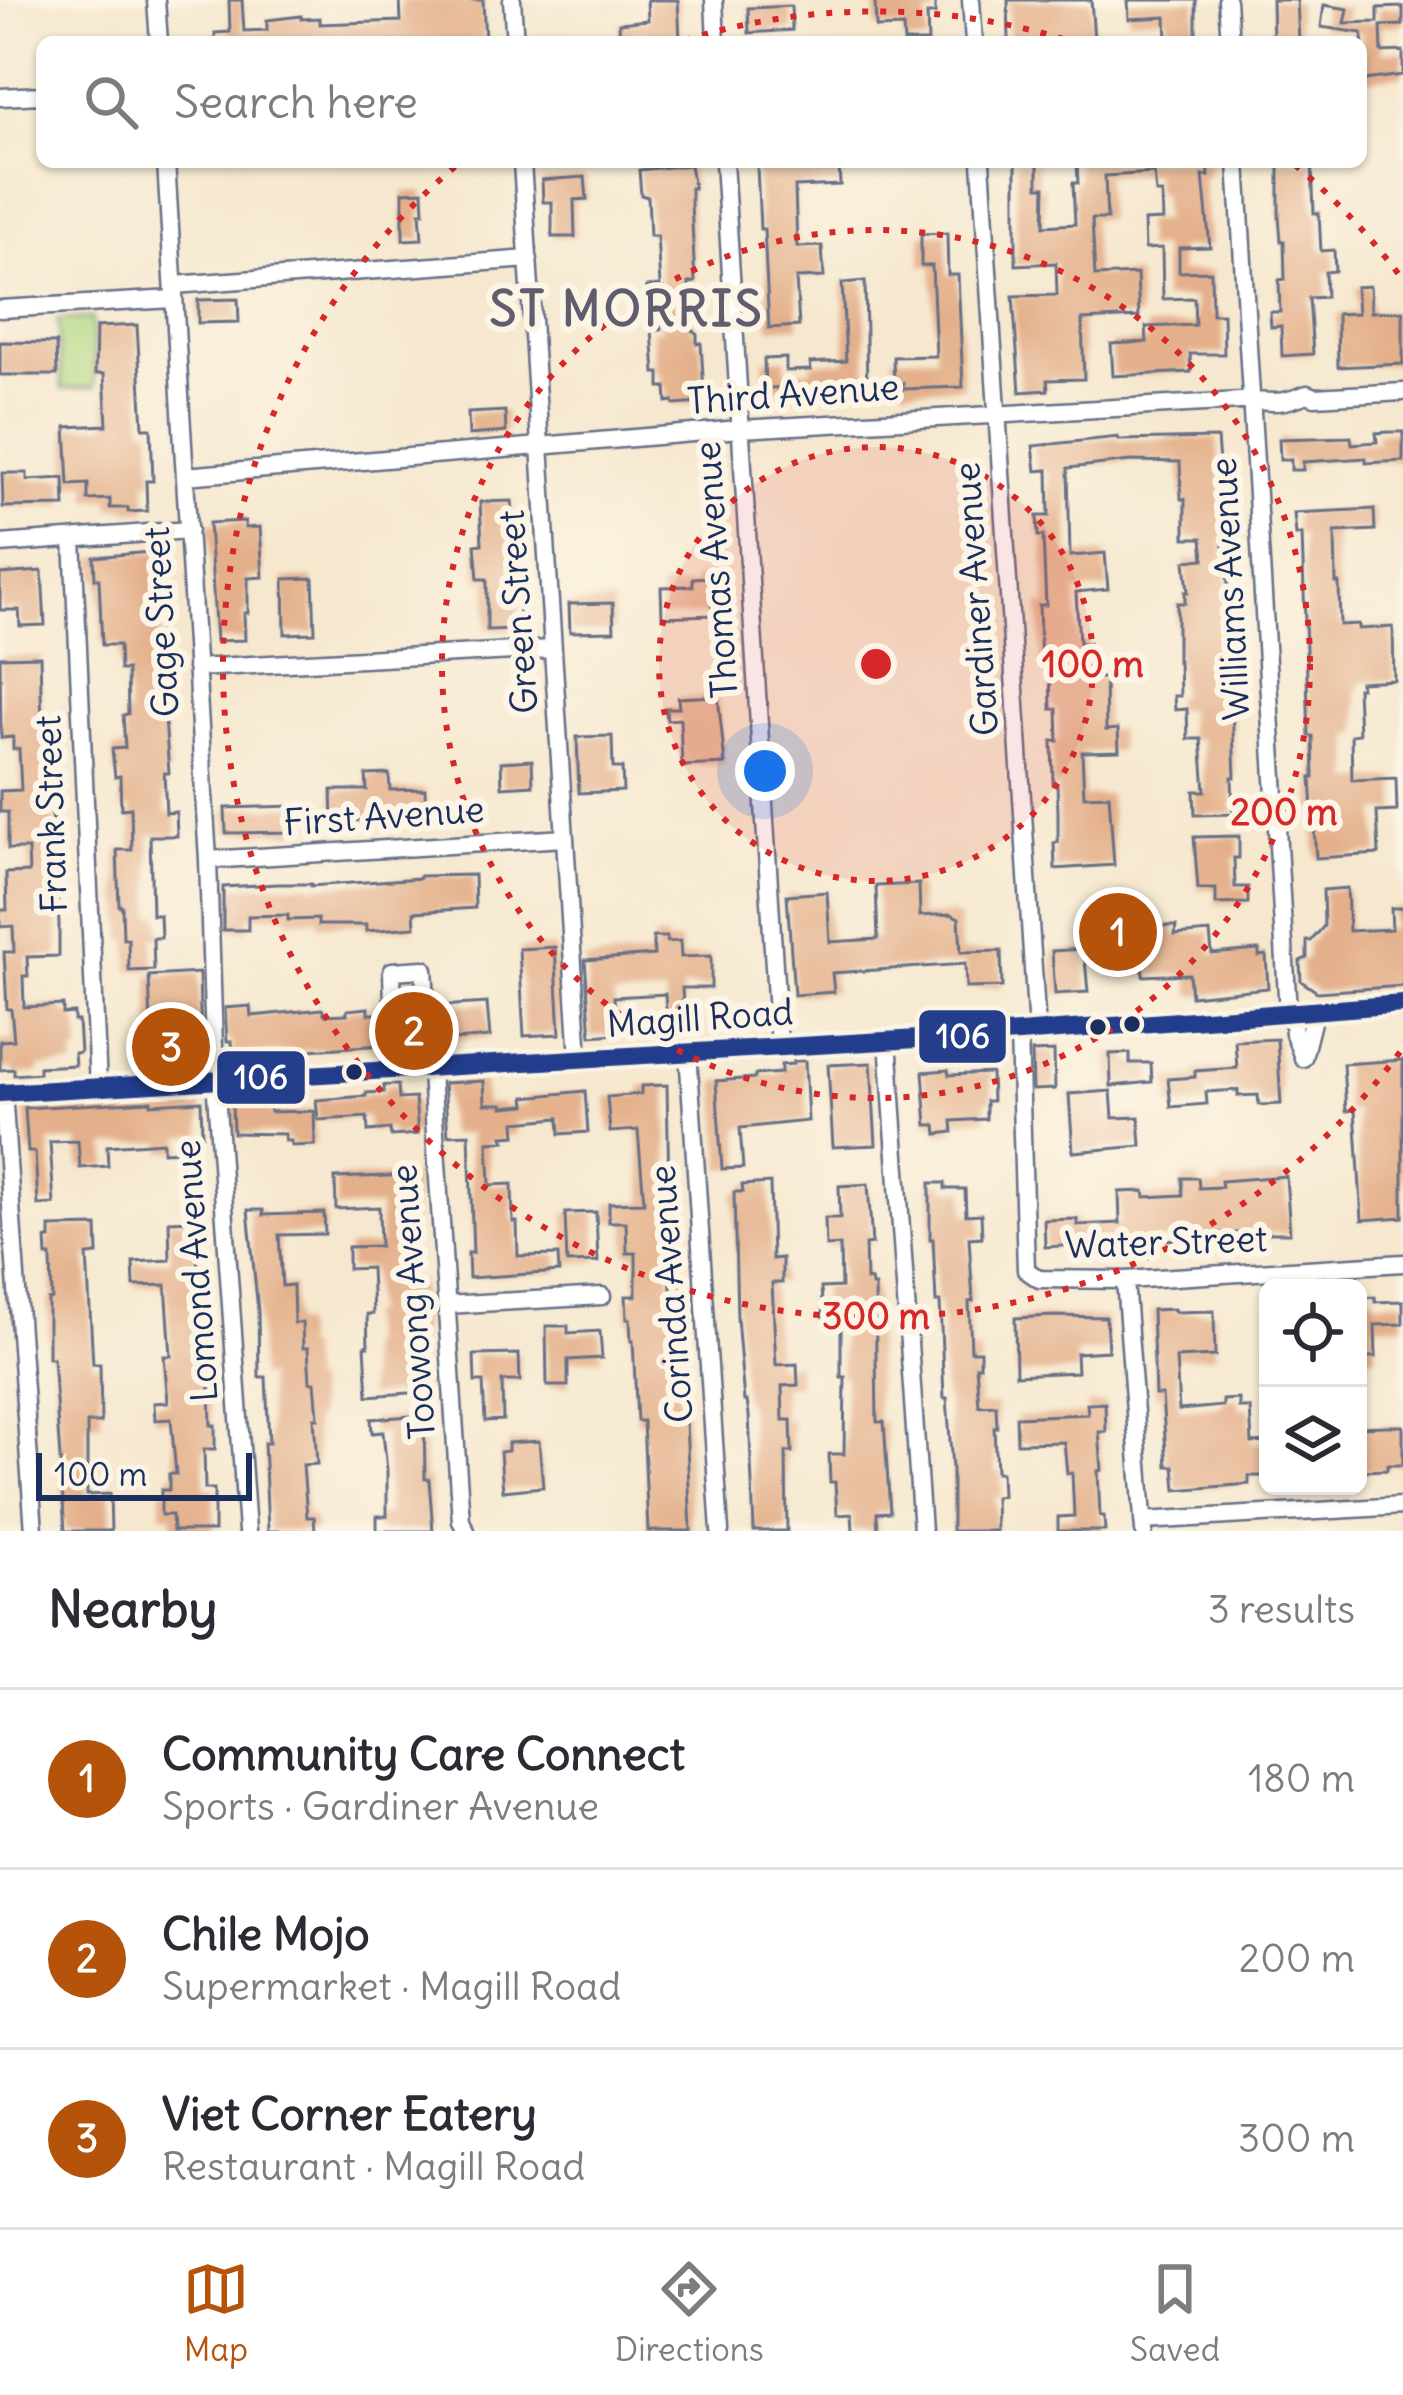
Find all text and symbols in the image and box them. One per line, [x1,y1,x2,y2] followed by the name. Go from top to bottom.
[36,36,1367,168] search box
[78,69,144,135] icon: search
[174,74,418,130] text: Search here
[489,279,765,339] district label: ST MORRIS
[686,364,900,424] street label: Third Avenue
[685,440,747,700] street label: Thomas Avenue
[1201,457,1259,721] street label: Williams Avenue
[944,461,1008,737] street label: Gardiner Avenue
[488,509,548,715] street label: Green Street
[134,526,188,718] street label: Gage Street
[1042,642,1144,687] text: 100 m
[855,643,897,685] centre of rings
[25,714,77,914] street label: Frank Street
[735,741,795,801] your location
[282,787,486,845] street label: First Avenue
[1230,790,1338,835] text: 200 m
[1079,887,1157,977] pin: 1
[375,986,453,1076] pin: 2
[605,989,795,1047] street label: Magill Road
[132,1002,210,1092] pin: 3
[917,1008,1008,1065] line badge: 106
[1121,1013,1143,1035] unlabelled marker
[936,1015,990,1057] text: 106
[1087,1016,1109,1038] unlabelled marker
[215,1049,307,1106] line badge: 106
[234,1056,288,1098] text: 106
[343,1061,365,1083] unlabelled marker
[164,1139,228,1403] street label: Lomond Avenue
[381,1163,445,1441] street label: Toowong Avenue
[640,1164,702,1424] street label: Corinda Avenue
[1064,1216,1268,1268] street label: Water Street
[1259,1279,1367,1495] map controls
[1259,1279,1367,1387] button: locate
[822,1294,930,1339] text: 300 m
[1259,1387,1367,1495] button: layers
[36,1447,252,1500] scale bar
[54,1453,147,1495] text: 100 m
[48,1577,217,1641] text: Nearby
[1208,1585,1355,1634] text: 3 results
[162,1726,685,1782] text: Community Care Connect
[79,1754,95,1803] text: 1
[1248,1754,1355,1803] text: 180 m
[162,1782,599,1831] text: Sports · Gardiner Avenue
[162,1906,369,1962] text: Chile Mojo
[76,1934,98,1983] text: 2
[1239,1934,1355,1983] text: 200 m
[162,1962,621,2011] text: Supermarket · Magill Road
[162,2086,537,2142] text: Viet Corner Eatery
[76,2114,98,2163] text: 3
[1238,2114,1355,2163] text: 300 m
[162,2142,585,2191] text: Restaurant · Magill Road
[183,2256,249,2370] tab: Map
[615,2256,764,2370] tab: Directions
[1130,2256,1220,2370] tab: Saved

